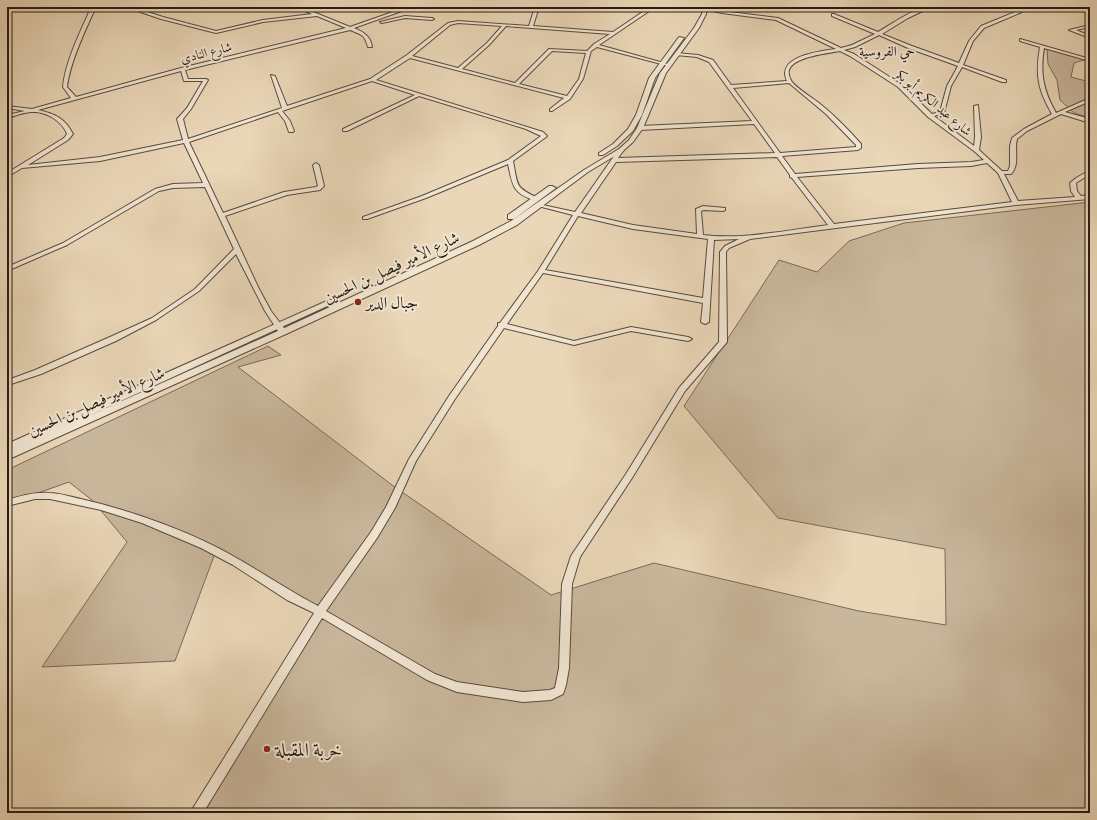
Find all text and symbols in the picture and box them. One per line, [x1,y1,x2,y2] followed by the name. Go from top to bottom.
[179,39,234,70] street label: شارع النادي
[859,43,915,63] district label: حي الفروسية
[888,64,976,142] street label: شارع عبد الكريم أبو بكر
[319,226,464,311] street label: شارع الأمير فيصل بن الحسين
[364,293,418,312] place label: جبال الدير
[353,297,363,307] marker: جبال الدير
[24,361,169,444] street label: شارع الأمير فيصل بن الحسين
[274,738,342,761] place label: خربة المقبلة
[262,744,272,754] marker: خربة المقبلة

